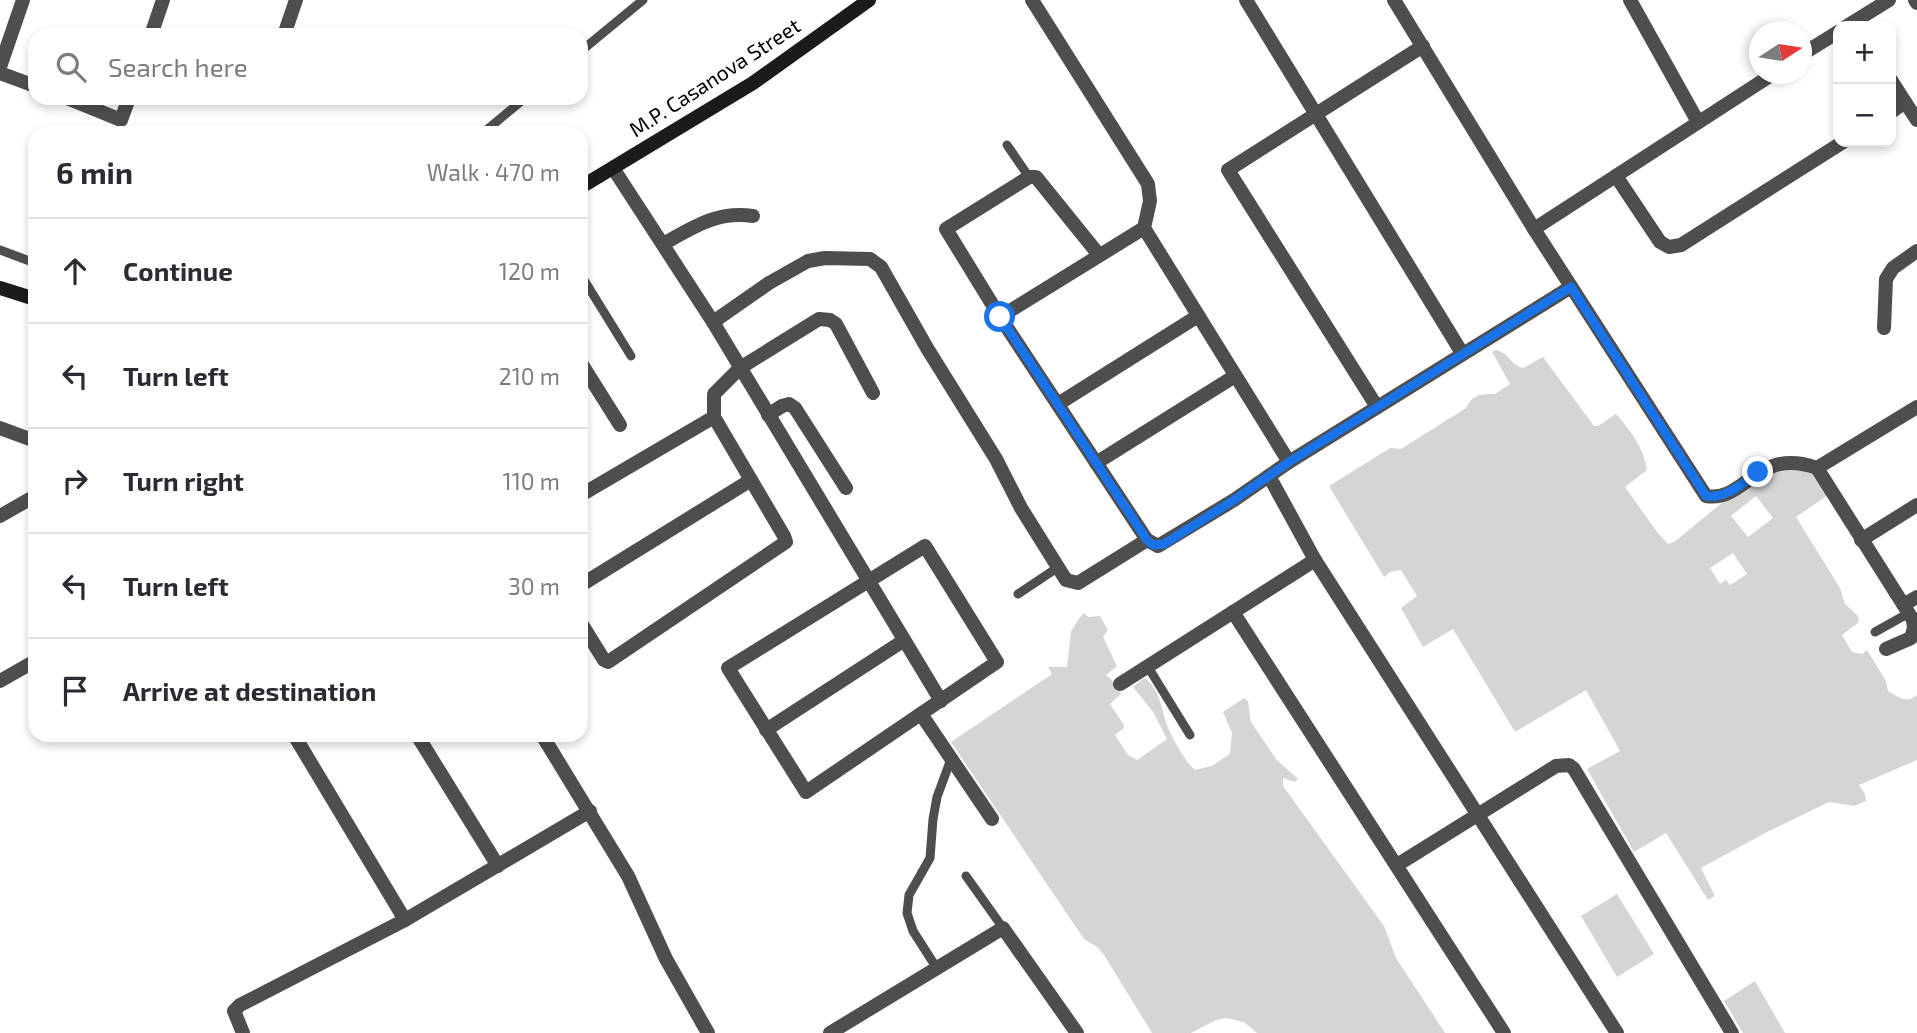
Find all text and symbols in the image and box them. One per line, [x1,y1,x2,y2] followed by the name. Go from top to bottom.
[624,12,804,141] street label: M.P. Casanova Street
[1749,21,1812,84] north arrow
[1833,21,1896,147] map controls
[1833,21,1896,84] button: +
[28,28,588,105] search box
[52,48,90,86] icon: search
[108,51,248,82] text: Search here
[1833,84,1896,147] button: −
[56,154,133,190] text: 6 min
[427,158,560,186] text: Walk · 470 m
[56,252,94,290] icon: ahead
[123,255,233,286] text: Continue
[499,257,560,285] text: 120 m
[984,301,1015,332] route start
[56,357,94,395] icon: left
[123,360,229,391] text: Turn left
[499,362,560,390] text: 210 m
[1742,456,1773,487] route end
[56,462,94,500] icon: right
[123,465,244,496] text: Turn right
[503,467,560,495] text: 110 m
[56,567,94,605] icon: left
[123,570,229,601] text: Turn left
[508,572,560,600] text: 30 m
[56,672,94,710] icon: arrive
[123,675,376,706] text: Arrive at destination

